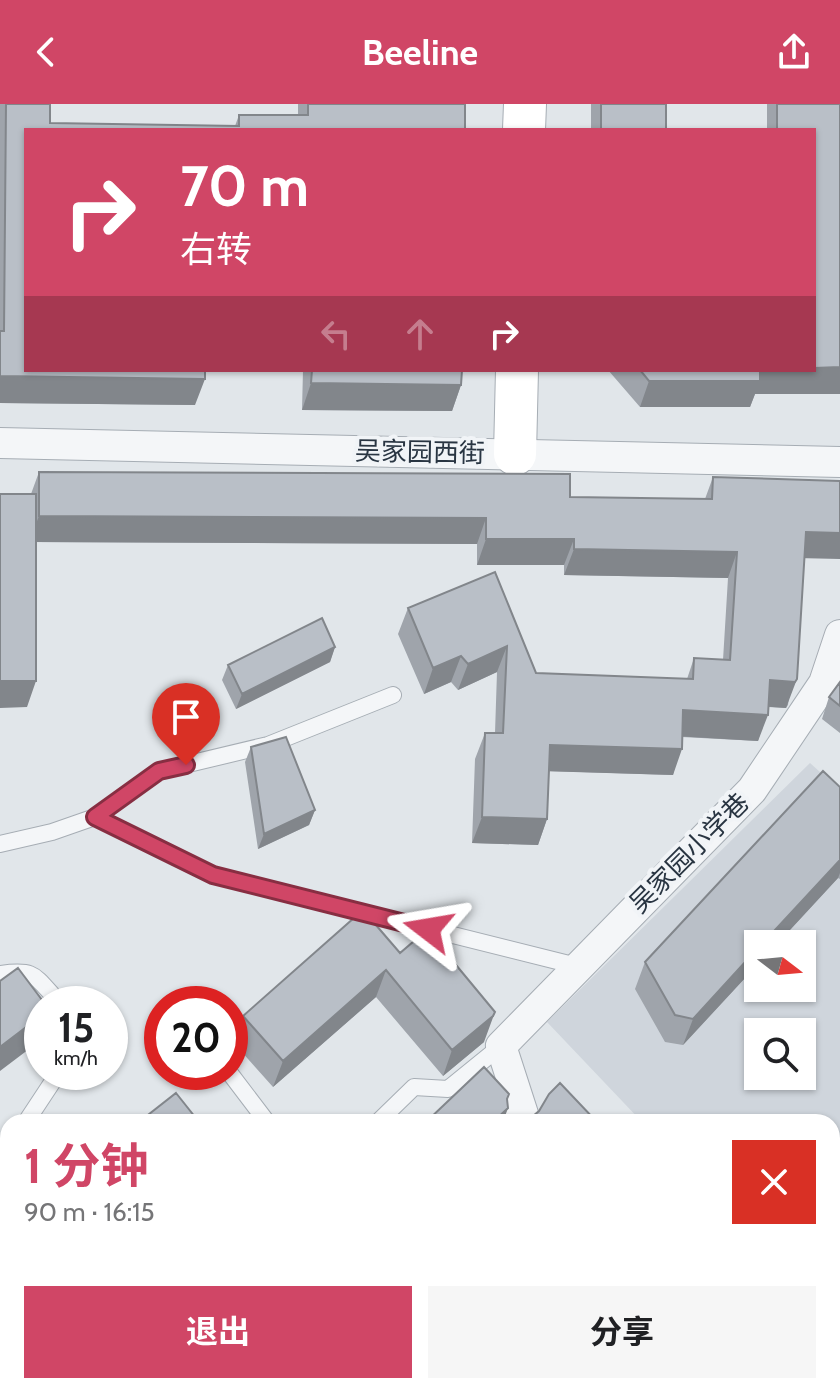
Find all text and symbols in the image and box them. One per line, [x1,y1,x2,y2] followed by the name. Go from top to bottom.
[24,30,68,74] icon: back
[362,30,478,74] text: Beeline
[772,30,816,74] icon: share
[180,152,309,220] text: 70 m
[48,160,152,264] icon: right
[180,227,252,271] text: 右转
[314,312,358,356] icon: left
[398,312,442,356] icon: ahead
[482,312,526,356] icon: right
[355,435,485,469] street label: 吴家园西街
[152,683,220,765] pin
[164,695,208,739] icon: arrive
[623,787,755,919] street label: 吴家园小学巷
[386,887,470,971] position arrow
[744,930,816,1002] north arrow
[744,930,816,1090] map controls
[144,986,248,1090] speed limit sign: 20
[58,1003,94,1052] text: 15
[744,1018,816,1090] button: search
[54,1046,98,1070] text: km/h
[24,1137,149,1195] text: 1 分钟
[732,1140,816,1224] button: close
[24,1196,155,1228] text: 90 m · 16:15
[24,1286,412,1378] button: 退出
[428,1286,816,1378] button: 分享

